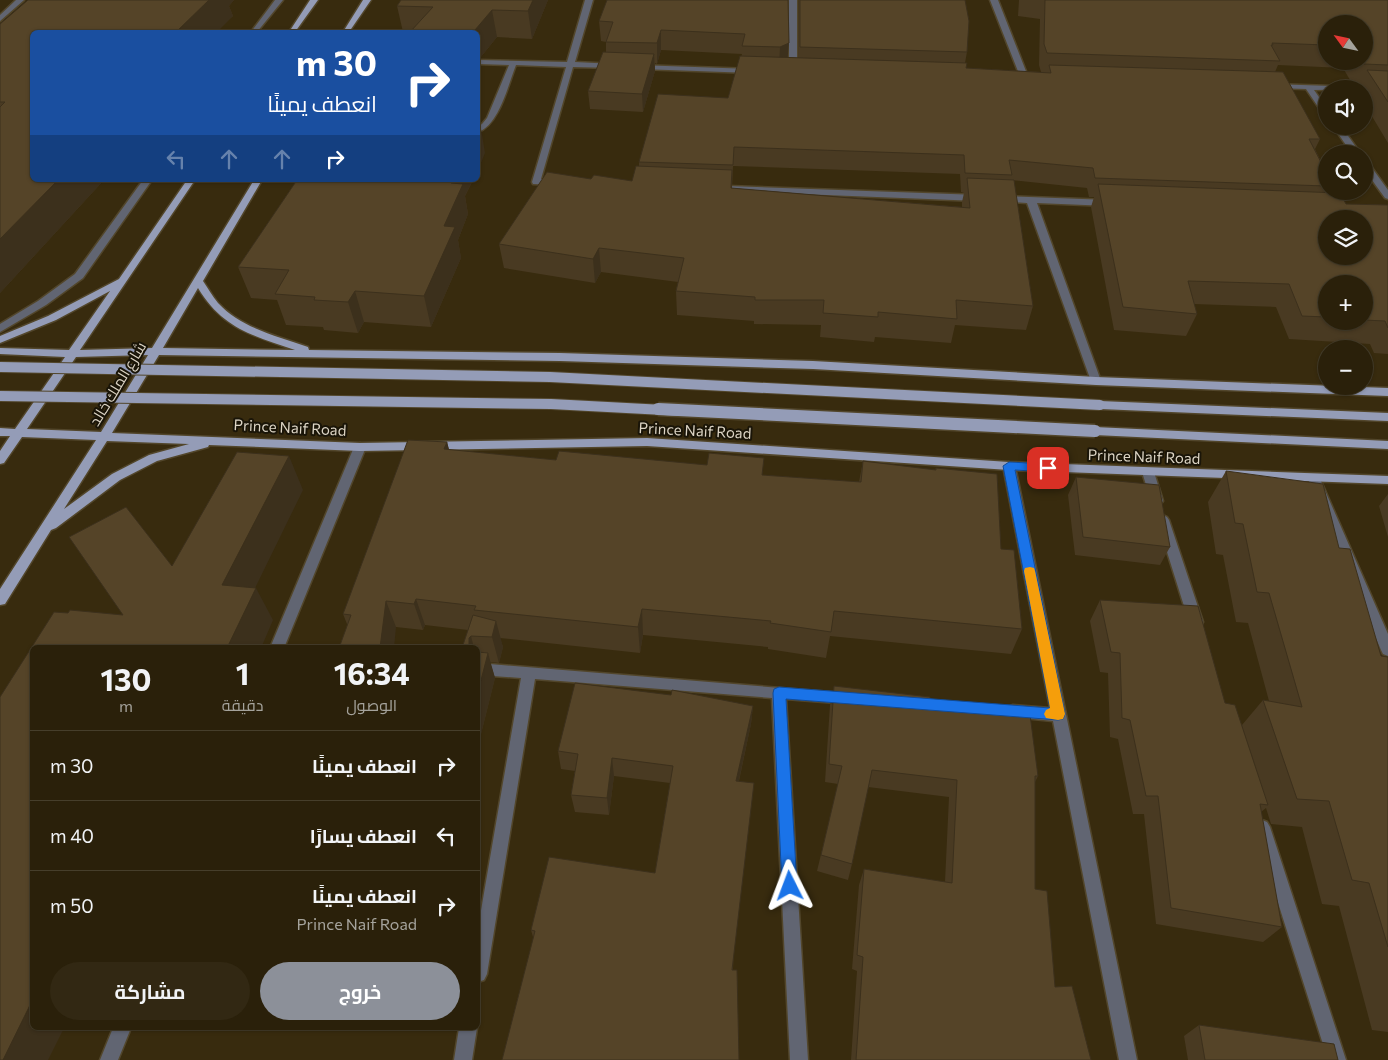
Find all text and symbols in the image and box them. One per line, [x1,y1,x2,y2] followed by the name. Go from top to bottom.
[1318,15,1372,70] north arrow
[1318,15,1373,395] map controls
[296,40,377,83] text: 30 m
[395,50,460,115] icon: right
[1318,80,1373,135] button: sound
[267,90,377,117] text: انعطف يمينًا
[162,145,190,173] icon: left
[215,145,243,173] icon: ahead
[268,145,296,173] icon: ahead
[321,145,349,173] icon: right
[1318,145,1373,200] button: search
[1318,210,1373,265] button: layers
[1318,275,1373,330] button: +
[85,338,152,430] street label: شارع الملك خالد
[1318,340,1373,395] button: −
[233,415,347,439] street label: Prince Naif Road
[638,418,752,442] street label: Prince Naif Road
[1087,445,1201,467] street label: Prince Naif Road
[1027,447,1069,489] pin
[1034,454,1062,482] icon: arrive
[236,654,249,691] text: 1
[334,654,410,691] text: 16:34
[100,660,151,697] text: 130
[222,695,263,714] text: دقيقة
[346,695,397,714] text: الوصول
[119,696,133,715] text: m
[432,752,460,780] icon: right
[50,754,93,777] text: 30 m
[312,754,417,777] text: انعطف يمينًا
[432,822,460,850] icon: left
[50,824,94,847] text: 40 m
[310,824,417,847] text: انعطف يسارًا
[763,859,815,911] position arrow
[312,884,417,907] text: انعطف يمينًا
[432,892,460,920] icon: right
[50,894,94,917] text: 50 m
[297,914,417,933] text: Prince Naif Road
[50,962,250,1020] button: مشاركة
[260,962,460,1020] button: خروج

